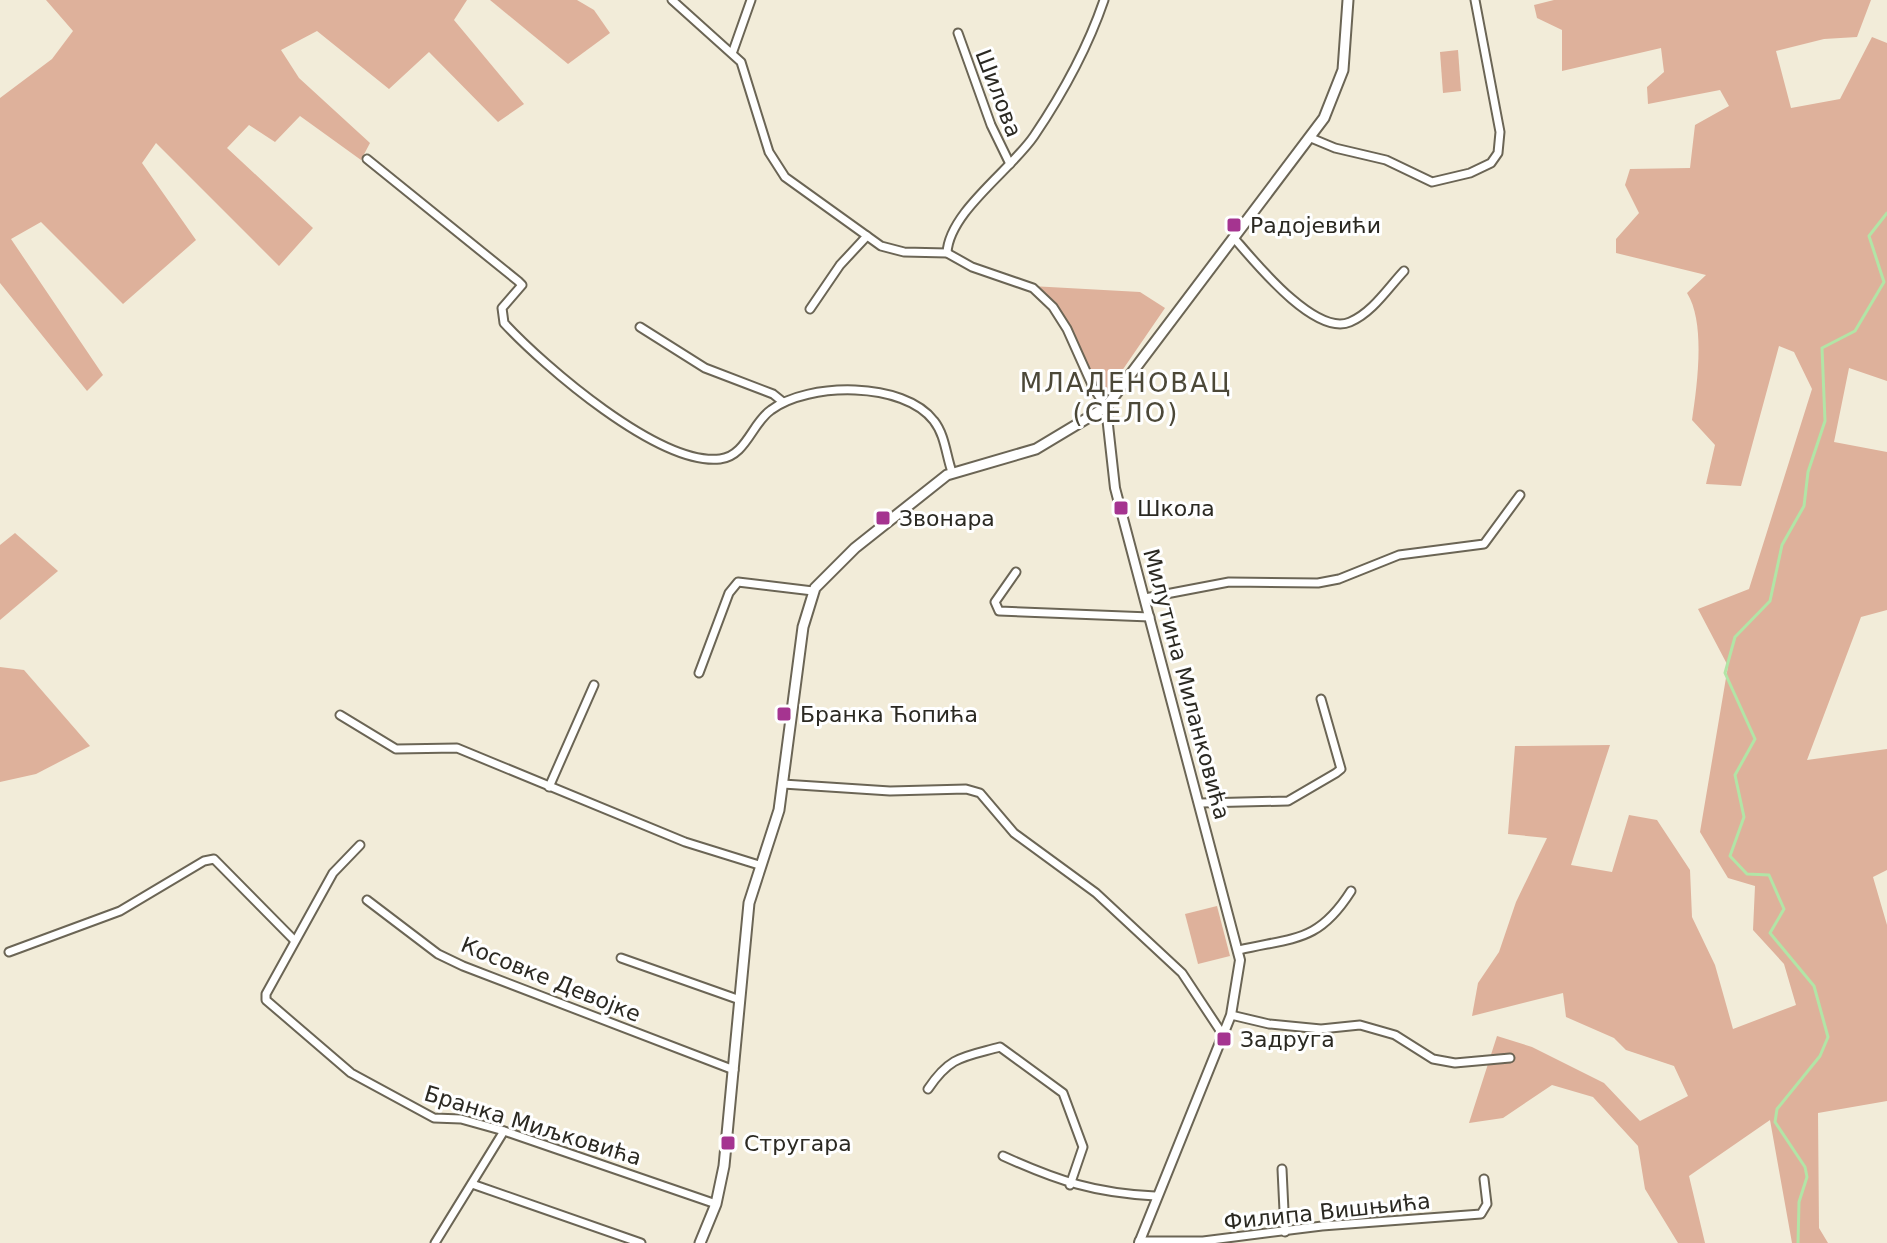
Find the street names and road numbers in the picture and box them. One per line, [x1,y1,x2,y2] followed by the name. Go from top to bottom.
[970,46,1027,141] street label: Шилова
[1138,546,1235,822] street label: Милутина Миланковића
[457,932,644,1027] street label: Косовке Девојке
[421,1081,644,1170] street label: Бранка Миљковића
[1222,1188,1432,1235] street label: Филипа Вишњића

